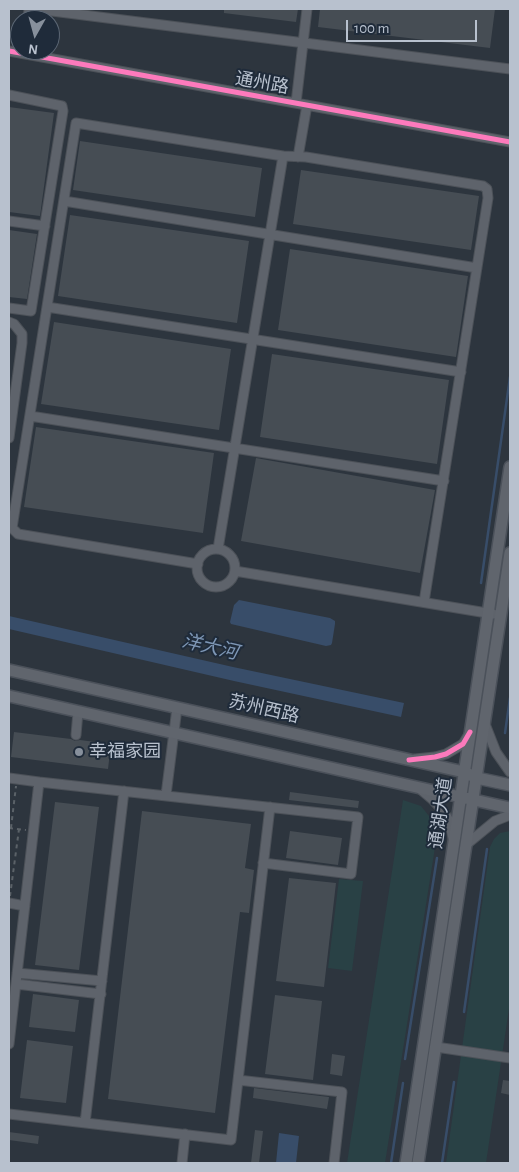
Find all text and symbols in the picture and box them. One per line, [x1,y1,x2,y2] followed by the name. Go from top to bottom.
[10,10,60,60] north arrow
[349,10,480,42] scale bar
[354,21,389,36] text: 100 m
[28,41,39,56] text: N
[234,68,290,98] street label: 通州路
[180,629,240,665] water label: 洋大河
[226,690,302,728] street label: 苏州西路
[89,741,161,763] place label: 幸福家园
[73,746,85,758] marker: 幸福家园
[425,776,457,850] street label: 通湖大道

